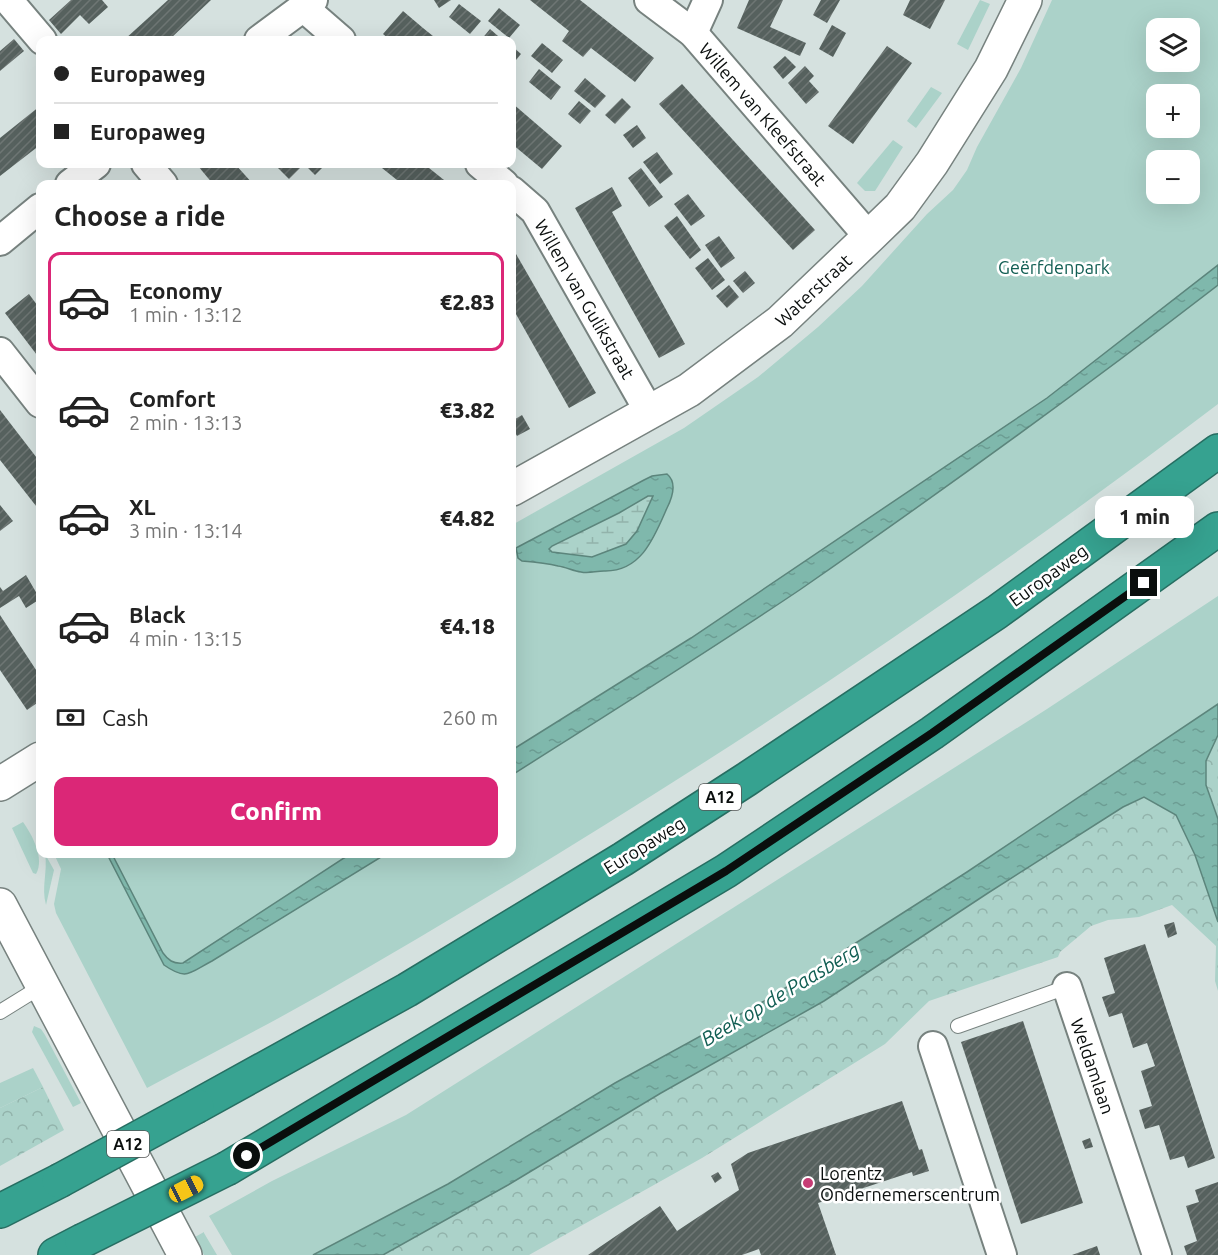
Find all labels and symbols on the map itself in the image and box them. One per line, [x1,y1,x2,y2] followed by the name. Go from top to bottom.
[696,39,830,189] street label: Willem van Kleefstraat
[531,216,639,382] street label: Willem van Gulikstraat
[771,250,855,330] street label: Waterstraat
[998,257,1110,277] park label: Geërfdenpark
[1094,496,1194,538] callout: 1 min
[1005,540,1091,610] street label: Europaweg
[1130,569,1157,596] route end
[699,784,741,810] road number: A12
[600,812,688,878] street label: Europaweg
[697,938,863,1050] water label: Beek op de Paasberg
[1067,1016,1119,1116] street label: Weldamlaan
[107,1131,149,1157] road number: A12
[233,1142,260,1169] route start
[820,1163,1000,1204] place label: Lorentz Ondernemerscentrum
[166,1173,206,1205] car
[801,1176,815,1190] marker: Lorentz Ondernemerscentrum

